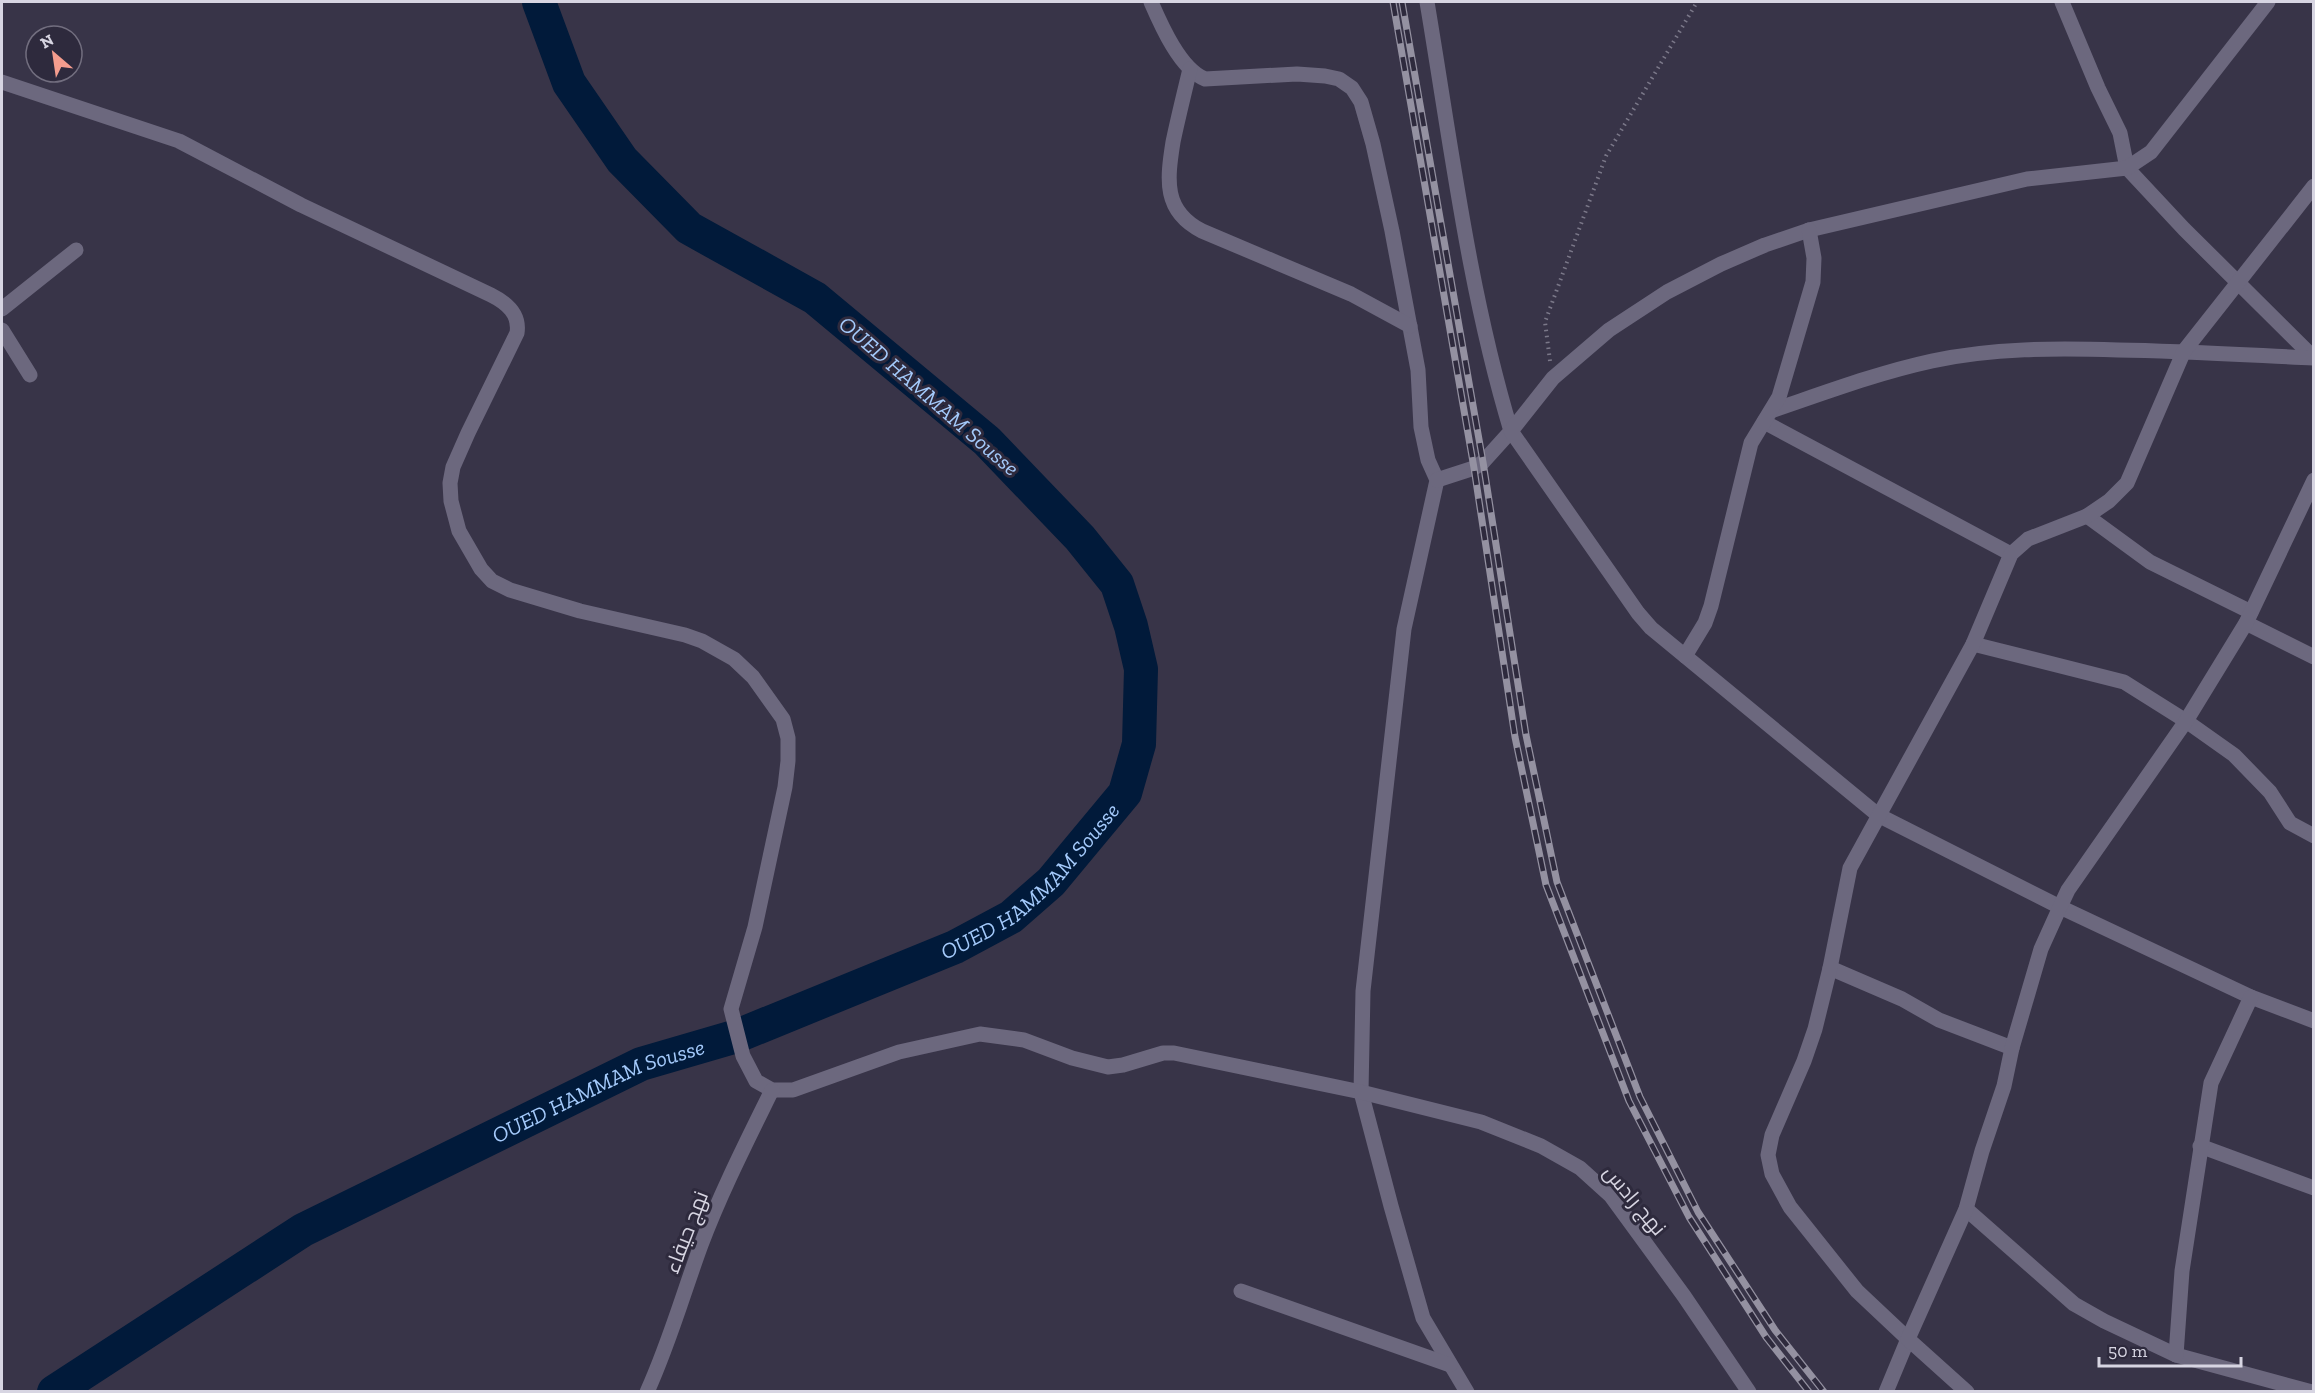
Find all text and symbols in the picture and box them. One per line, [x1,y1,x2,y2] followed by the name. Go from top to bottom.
[24,24,84,84] north arrow
[37,30,57,53] text: N
[833,310,1025,482] water label: OUED HAMMAM Sousse
[937,797,1125,965] water label: OUED HAMMAM Sousse
[487,1033,708,1149] water label: OUED HAMMAM Sousse
[1597,1160,1672,1242] street label: نهج رادس
[659,1187,715,1277] street label: نهج حيفاء
[2099,1330,2242,1368] scale bar
[2108,1340,2148,1362] text: 50 m

